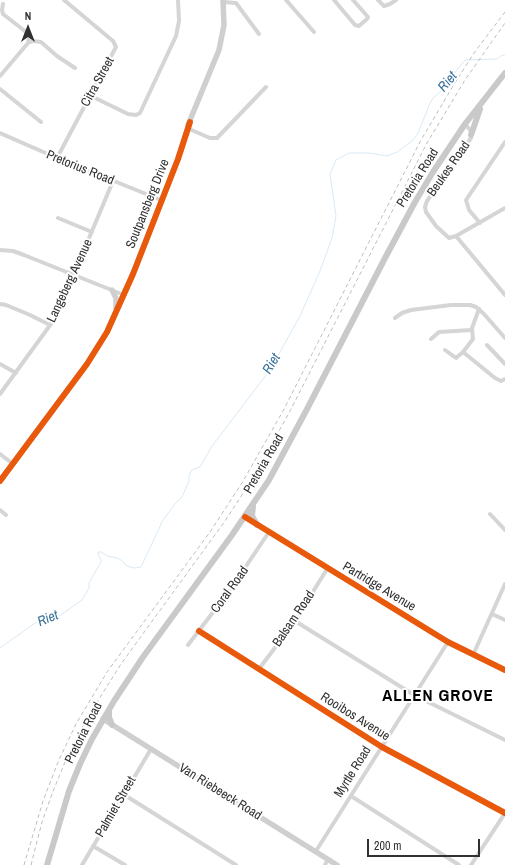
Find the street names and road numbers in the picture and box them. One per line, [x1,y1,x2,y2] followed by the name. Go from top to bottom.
[78,54,118,110] street label: Citra Street
[424,138,474,200] street label: Beukes Road
[394,146,442,210] street label: Pretoria Road
[44,147,116,189] street label: Pretorius Road
[123,157,173,251] street label: Soutpansberg Drive
[44,237,96,325] street label: Langeberg Avenue
[241,431,287,497] street label: Pretoria Road
[340,559,418,615] street label: Partridge Avenue
[208,564,252,616] street label: Coral Road
[270,588,318,650] street label: Balsam Road
[318,690,392,744] street label: Rooibos Avenue
[62,700,106,766] street label: Pretoria Road
[331,744,375,800] street label: Myrtle Road
[176,760,264,824] street label: Van Riebeeck Road
[92,774,140,840] street label: Palmiet Street

